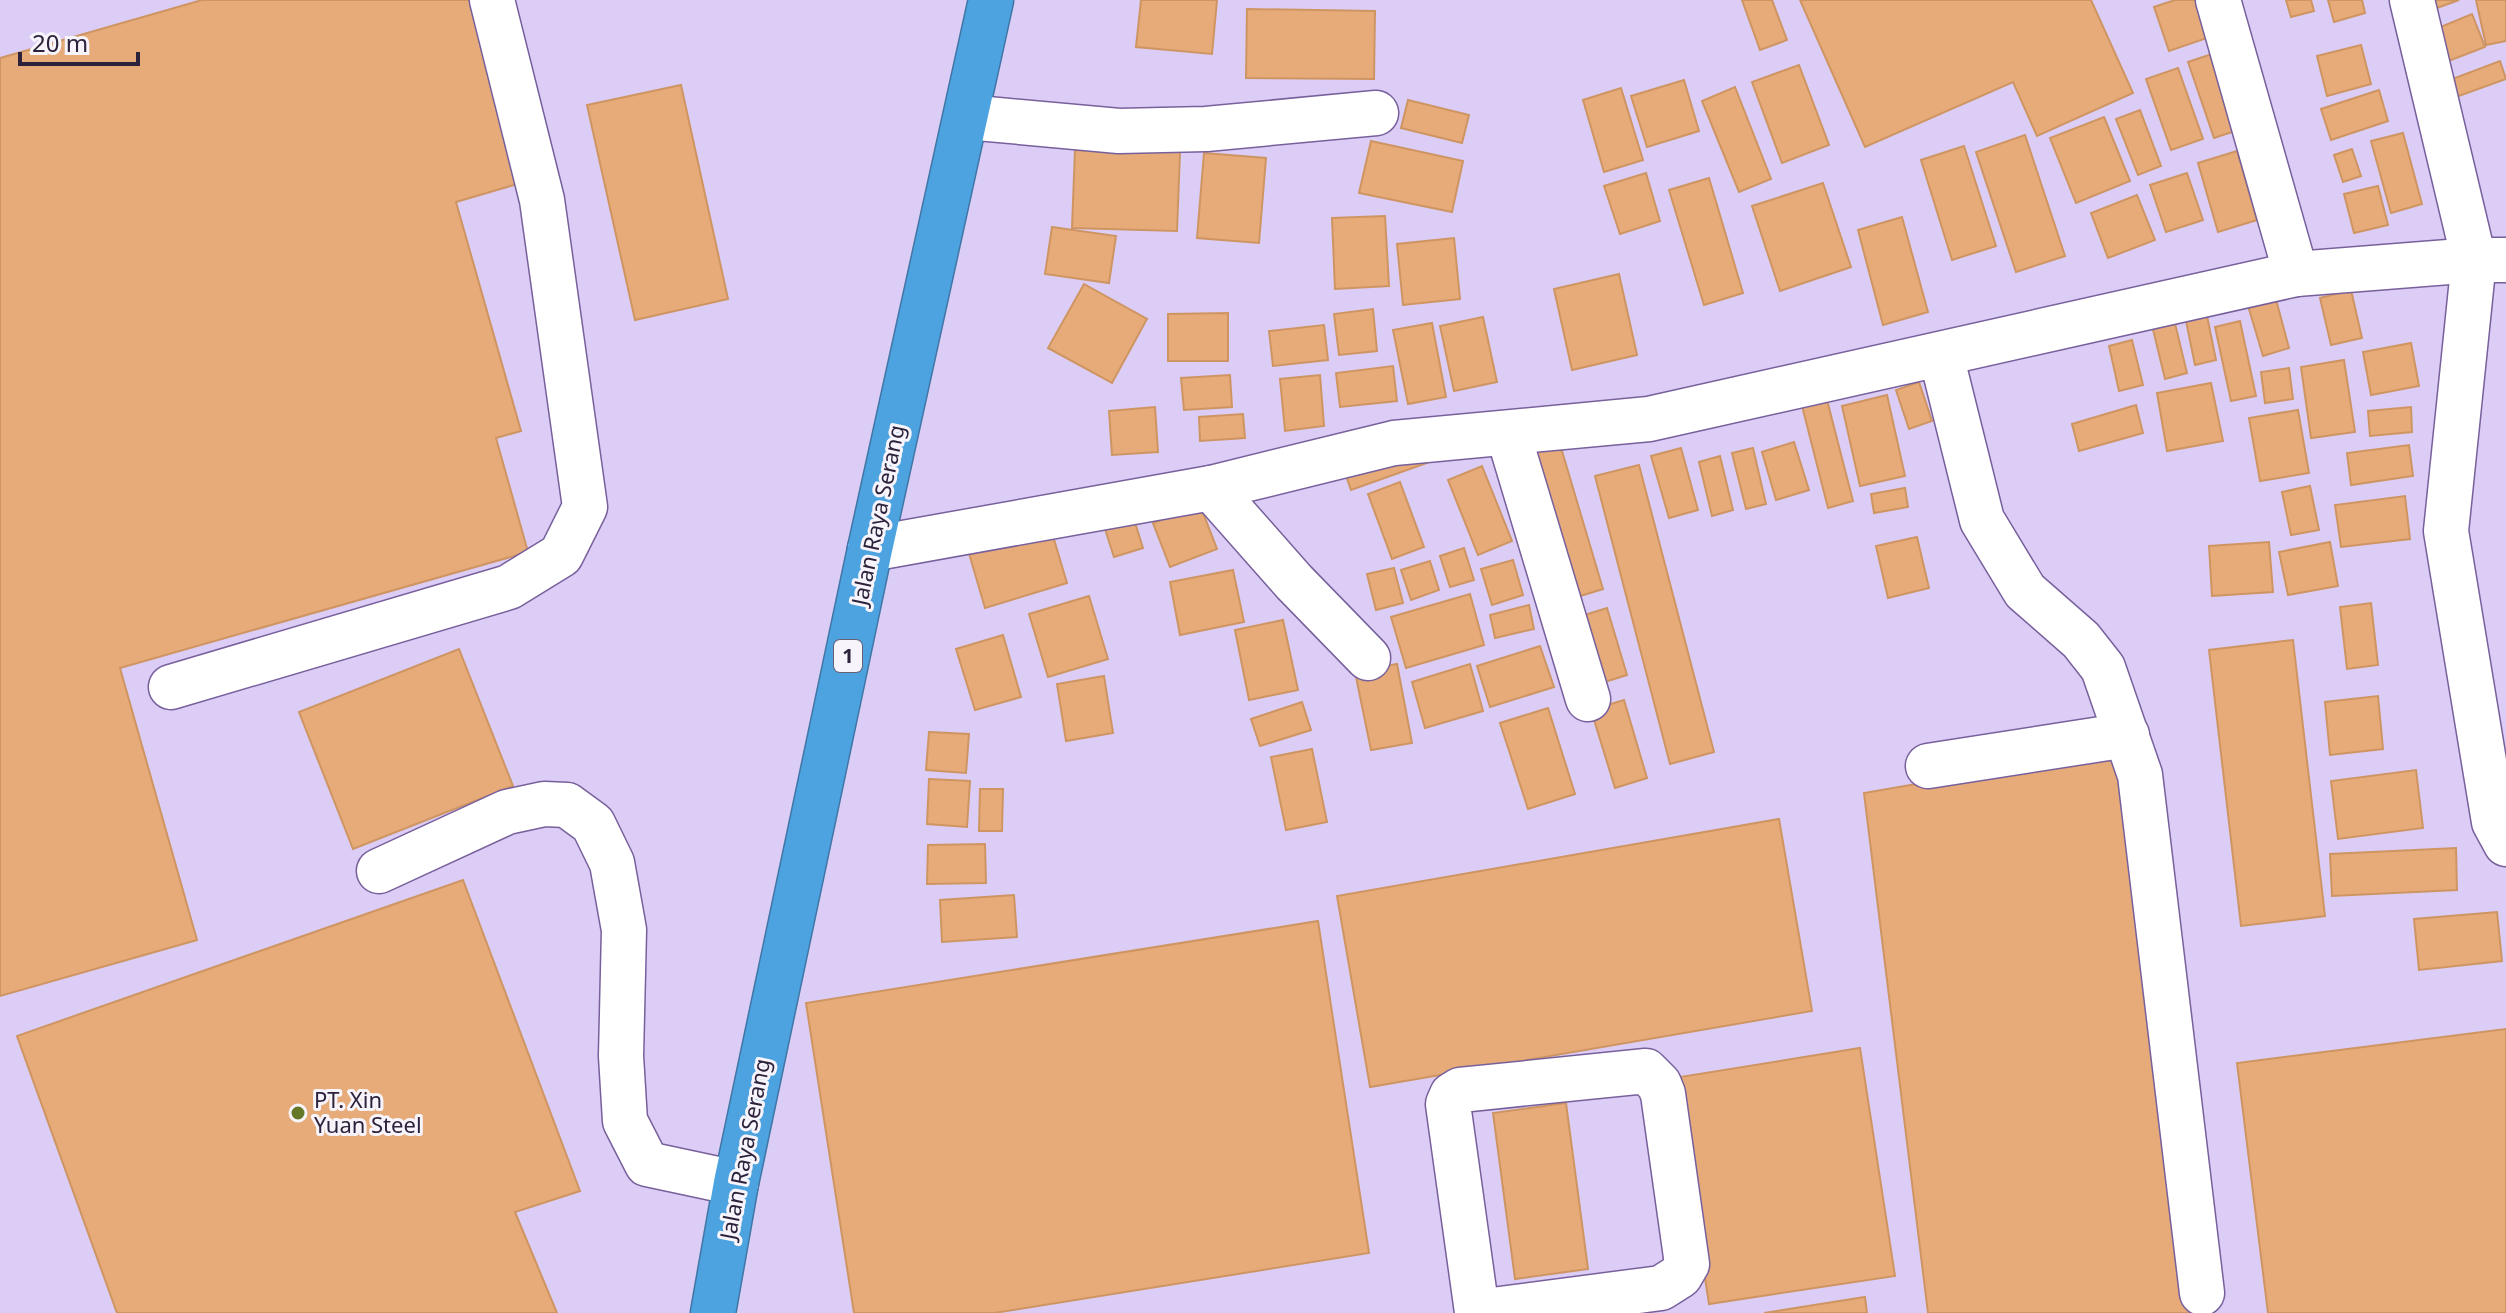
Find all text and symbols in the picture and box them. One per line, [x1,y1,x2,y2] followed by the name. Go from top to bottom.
[20,16,138,66] scale bar
[32,26,88,59] text: 20 m
[843,422,911,610] street label: Jalan Raya Serang
[834,640,862,672] road number: 1
[711,1056,776,1244] street label: Jalan Raya Serang
[314,1084,422,1139] place label: PT. Xin Yuan Steel
[289,1104,307,1122] marker: PT. Xin Yuan Steel

